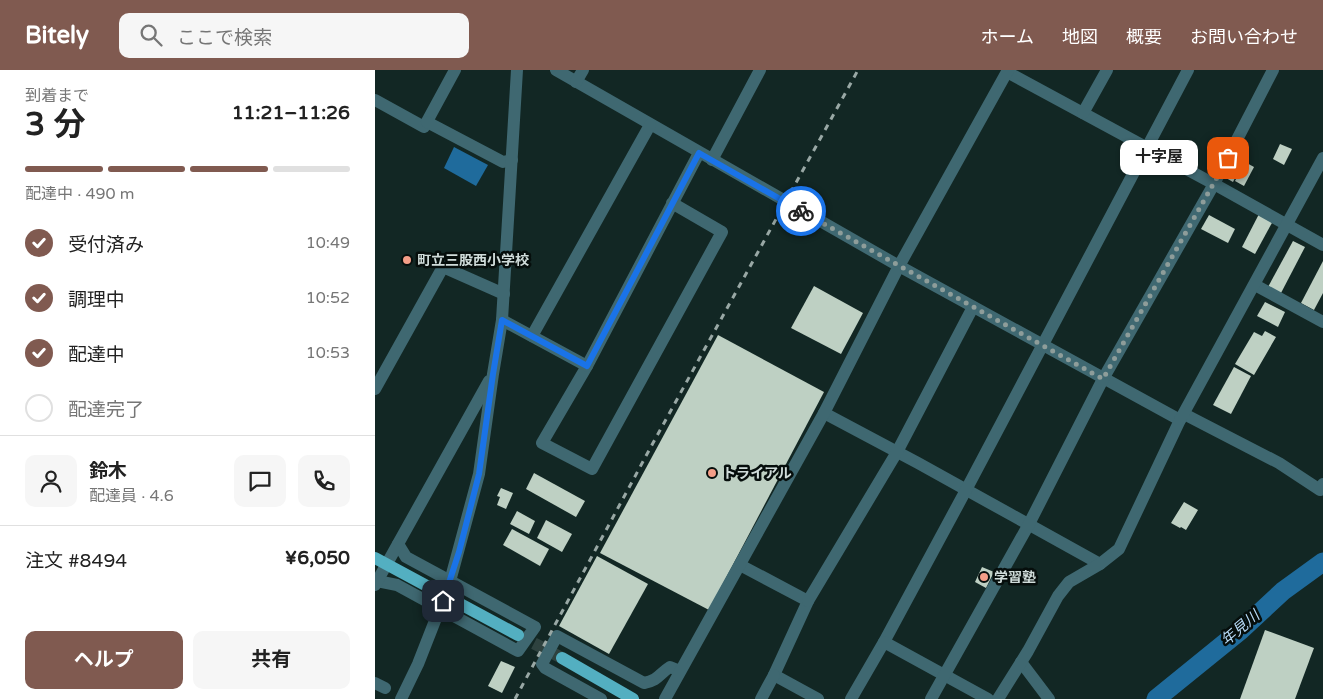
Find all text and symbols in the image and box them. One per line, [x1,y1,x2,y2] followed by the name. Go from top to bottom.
[119,13,469,58] search box
[25,21,89,50] text: Bitely
[137,21,165,49] icon: search
[981,26,1034,48] text: ホーム
[1062,26,1098,48] text: 地図
[1126,26,1162,48] text: 概要
[1190,26,1298,48] text: お問い合わせ
[177,27,272,49] text: ここで検索
[25,86,89,106] text: 到着まで
[232,102,350,124] text: 11:21–11:26
[25,106,85,144] text: 3 分
[1207,137,1249,179] pin
[1121,140,1198,176] callout: 十字屋
[1214,144,1242,172] icon: bag
[1135,147,1183,167] text: 十字屋
[25,184,134,204] text: 配達中 · 490 m
[776,186,826,236] courier
[787,197,815,225] icon: bike
[25,229,53,257] icon: check
[306,233,350,253] text: 10:49
[68,234,144,256] text: 受付済み
[417,252,529,269] place label: 町立三股西小学校
[401,254,413,266] marker: 町立三股西小学校
[25,284,53,312] icon: check
[306,288,350,308] text: 10:52
[68,289,125,311] text: 調理中
[25,339,53,367] icon: check
[306,343,350,363] text: 10:53
[68,344,125,366] text: 配達中
[68,399,144,421] text: 配達完了
[25,455,77,507] button: person
[234,455,286,507] button: chat
[298,455,350,507] button: phone
[89,460,127,482] text: 鈴木
[722,465,792,482] place label: トライアル
[706,467,718,479] marker: トライアル
[89,486,174,506] text: 配達員 · 4.6
[285,547,350,569] text: ¥6,050
[25,550,127,572] text: 注文 #8494
[994,569,1036,586] place label: 学習塾
[978,571,990,583] marker: 学習塾
[422,580,464,622] pin
[429,587,457,615] icon: home
[1217,605,1265,649] water label: 年見川
[25,631,183,689] button: ヘルプ
[193,631,350,689] button: 共有

